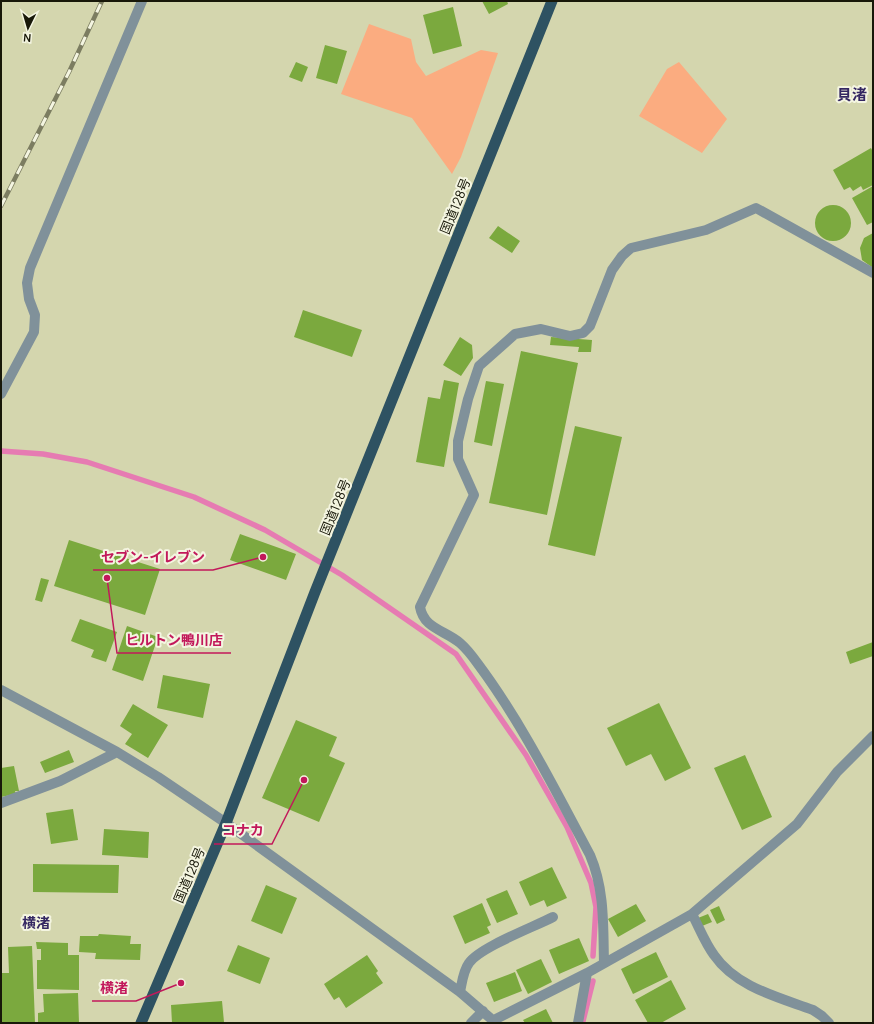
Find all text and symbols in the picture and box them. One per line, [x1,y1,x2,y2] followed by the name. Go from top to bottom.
[8,8,48,48] north arrow
[22,31,32,46] text: N
[837,84,867,105] district label: 貝渚
[436,175,474,237] street label: 国道128号
[316,476,354,538] street label: 国道128号
[93,544,213,570] callout: セブン-イレブン
[101,547,205,566] text: セブン-イレブン
[117,627,231,653] callout: ヒルトン鴨川店
[125,630,223,649] text: ヒルトン鴨川店
[214,818,272,844] callout: コナカ
[222,820,264,839] text: コナカ
[169,844,209,906] street label: 国道128号
[22,913,50,932] district label: 横渚
[92,975,136,1001] callout: 横渚
[100,978,128,997] text: 横渚

